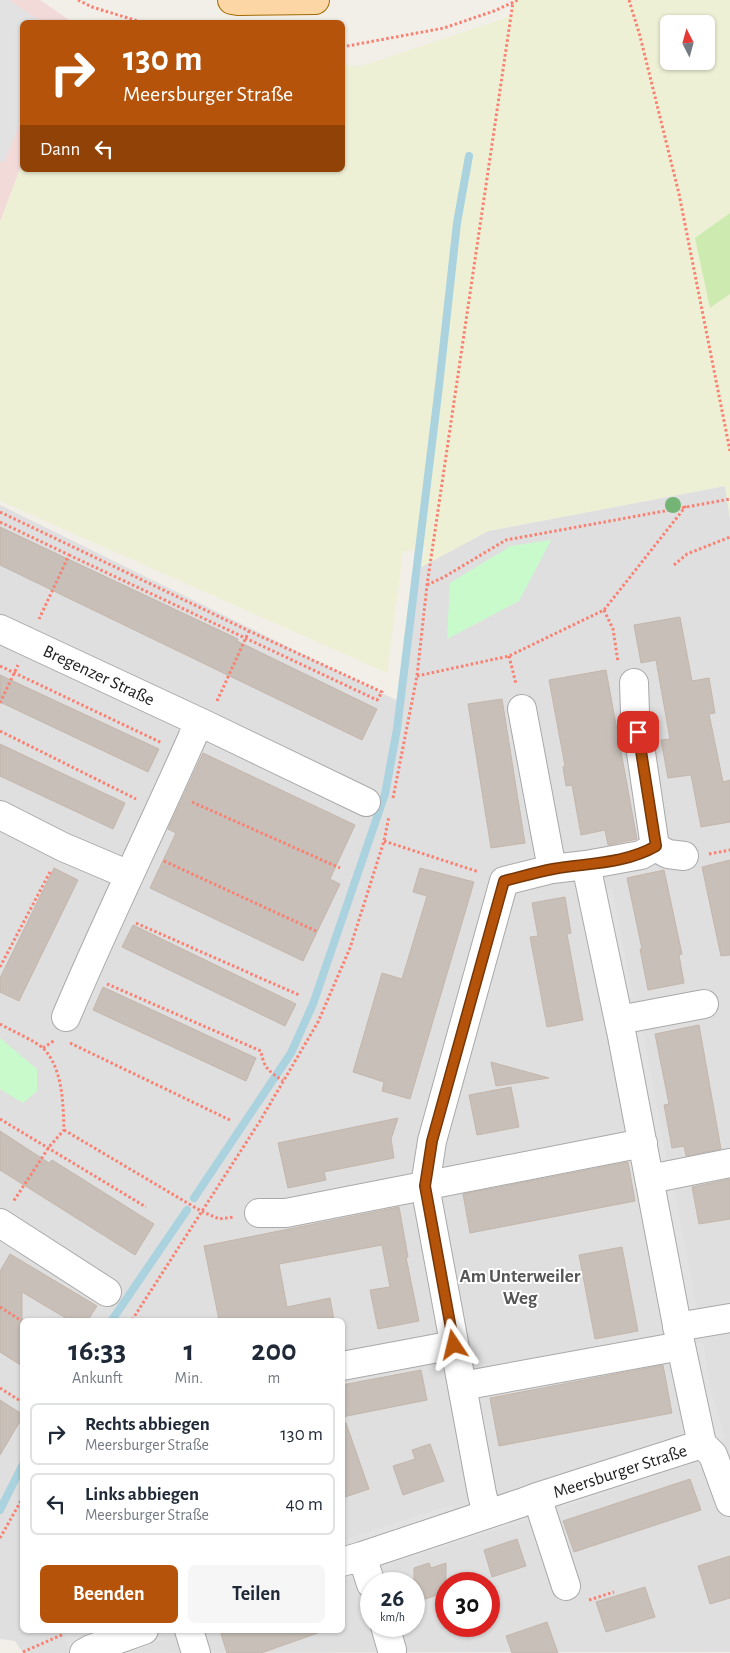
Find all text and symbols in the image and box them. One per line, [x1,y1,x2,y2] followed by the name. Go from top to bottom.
[660,15,715,70] north arrow
[660,15,715,70] map controls
[40,40,105,105] icon: right
[123,42,202,77] text: 130 m
[123,83,293,105] text: Meersburger Straße
[90,135,118,163] icon: left
[40,140,80,159] text: Dann
[40,642,157,710] street label: Bregenzer Straße
[617,711,659,753] pin
[624,718,652,746] icon: arrive
[460,1267,581,1308] district label: Am Unterweiler Weg
[427,1318,479,1370] position arrow
[68,1336,126,1366] text: 16:33
[183,1336,194,1366] text: 1
[251,1336,297,1366] text: 200
[72,1370,123,1386] text: Ankunft
[175,1370,203,1386] text: Min.
[268,1370,280,1386] text: m
[85,1415,210,1434] text: Rechts abbiegen
[42,1420,70,1448] icon: right
[280,1425,323,1444] text: 130 m
[85,1437,209,1453] text: Meersburger Straße
[551,1442,689,1502] street label: Meersburger Straße
[85,1485,199,1504] text: Links abbiegen
[42,1490,70,1518] icon: left
[285,1495,323,1514] text: 40 m
[85,1507,209,1523] text: Meersburger Straße
[40,1565,178,1623] button: Beenden
[188,1565,325,1623] button: Teilen
[435,1572,500,1637] speed limit sign: 30
[381,1586,404,1611] text: 26
[380,1611,405,1623] text: km/h

